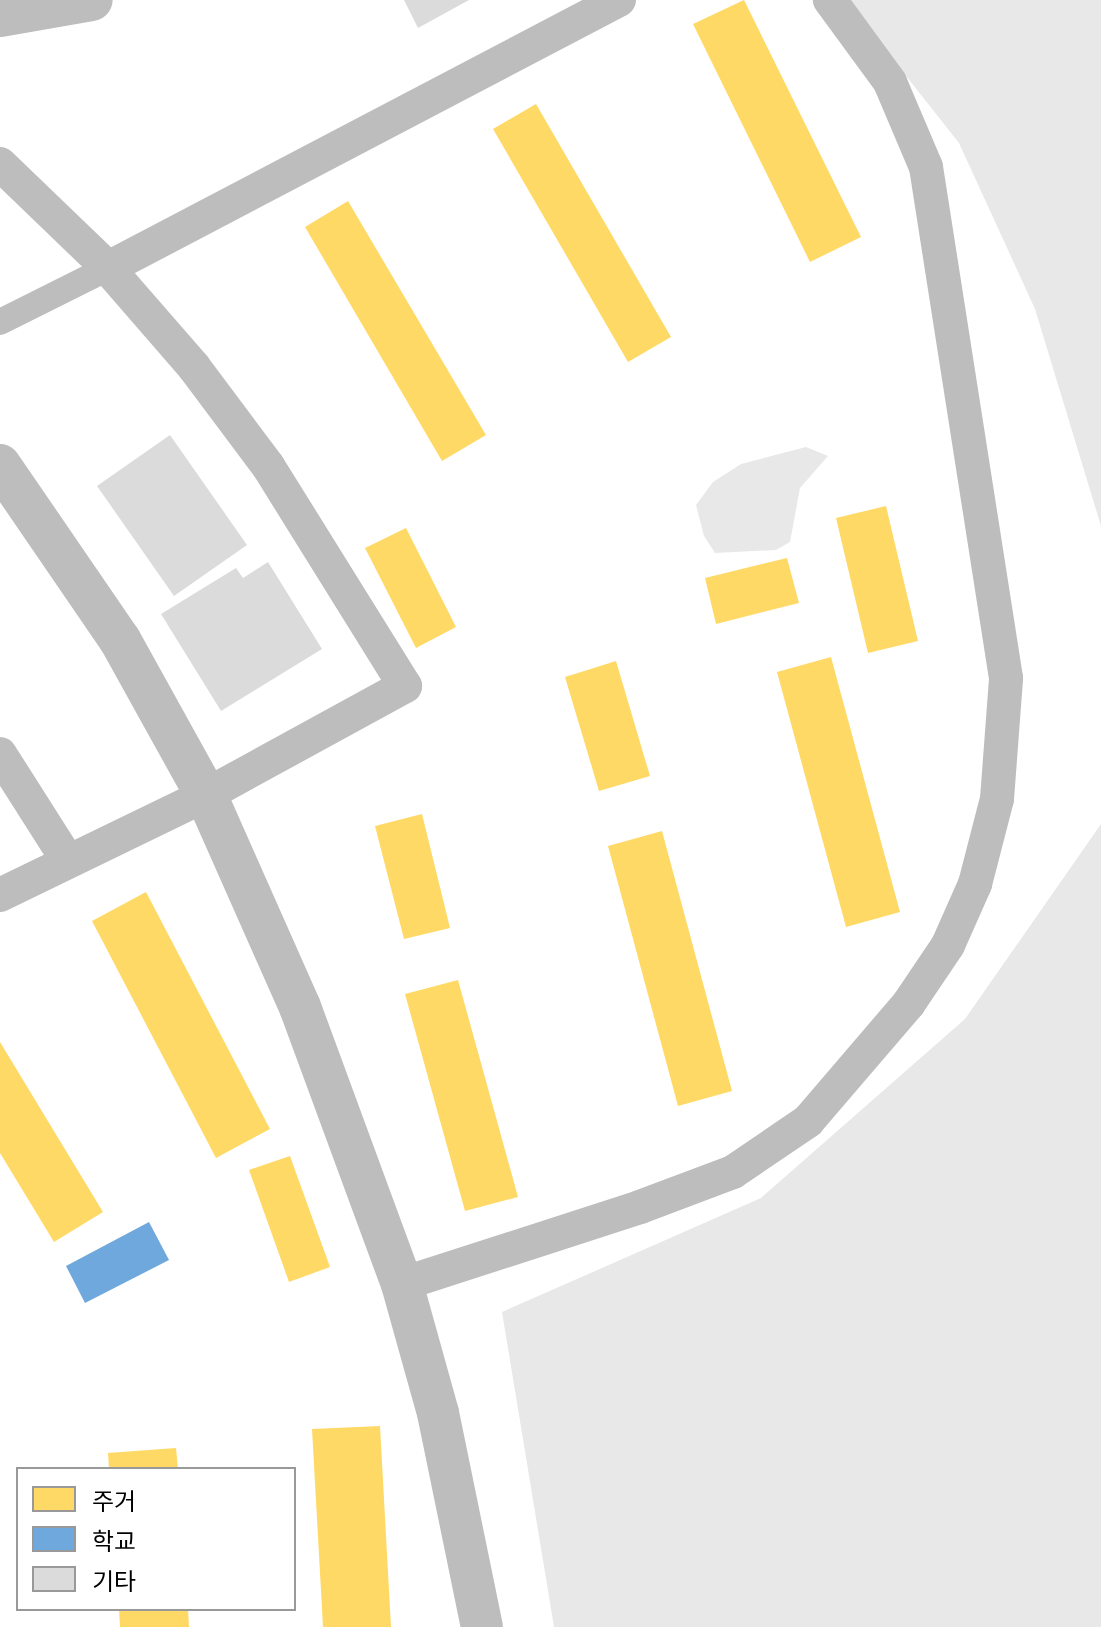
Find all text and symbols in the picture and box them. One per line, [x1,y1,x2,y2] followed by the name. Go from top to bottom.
[16,1467,296,1611] legend
[92,1487,136,1517] text: 주거
[92,1527,136,1557] text: 학교
[92,1567,136,1597] text: 기타

